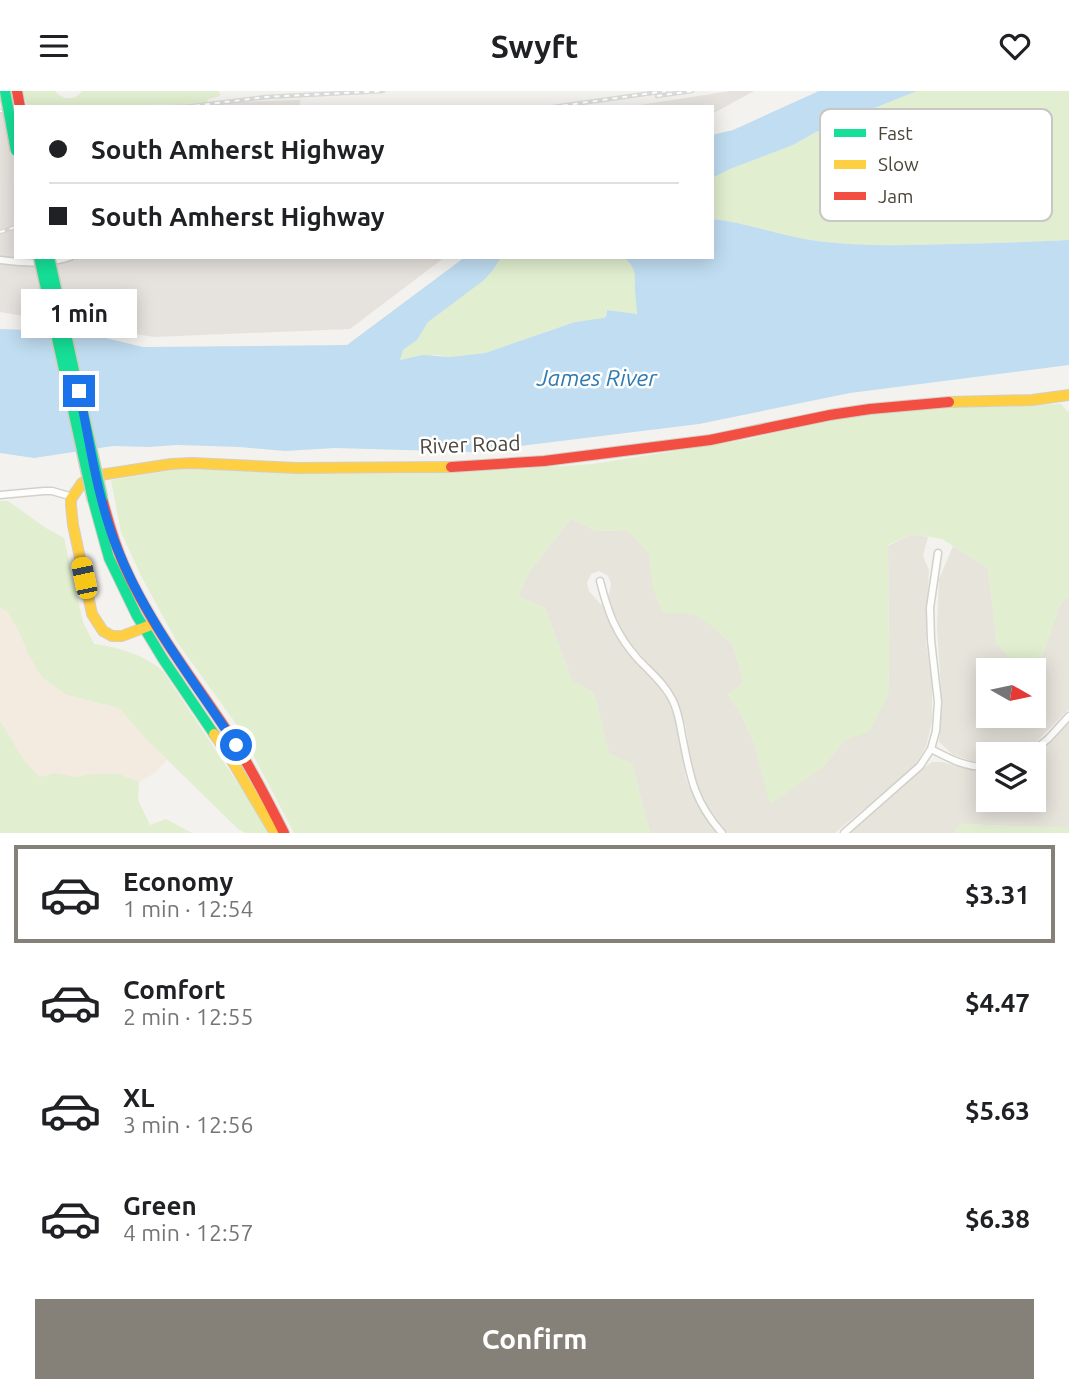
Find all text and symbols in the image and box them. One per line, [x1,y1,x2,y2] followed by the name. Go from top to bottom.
[35,27,73,65] icon: menu
[996,27,1034,65] icon: heart
[491,28,578,64] text: Swyft
[820,109,1052,221] legend
[878,122,913,144] text: Fast
[91,135,385,164] text: South Amherst Highway
[878,153,919,175] text: Slow
[878,185,914,207] text: Jam
[91,202,385,231] text: South Amherst Highway
[21,289,137,338] callout: 1 min
[50,301,108,326] text: 1 min
[536,365,658,390] water label: James River
[63,375,95,407] route end
[419,430,521,458] street label: River Road
[70,555,99,601] car
[976,658,1046,728] north arrow
[976,658,1046,812] map controls
[220,729,252,761] route start
[976,742,1046,812] button: layers
[39,863,102,926] icon: car
[123,867,233,896] text: Economy
[965,880,1030,909] text: $3.31
[123,896,254,921] text: 1 min · 12:54
[39,971,102,1034] icon: car
[123,975,226,1004] text: Comfort
[965,988,1030,1017] text: $4.47
[123,1004,254,1029] text: 2 min · 12:55
[39,1079,102,1142] icon: car
[123,1083,154,1112] text: XL
[965,1096,1030,1125] text: $5.63
[123,1112,254,1137] text: 3 min · 12:56
[39,1187,102,1250] icon: car
[123,1191,197,1220] text: Green
[965,1204,1030,1233] text: $6.38
[123,1220,254,1245] text: 4 min · 12:57
[35,1299,1034,1379] button: Confirm

